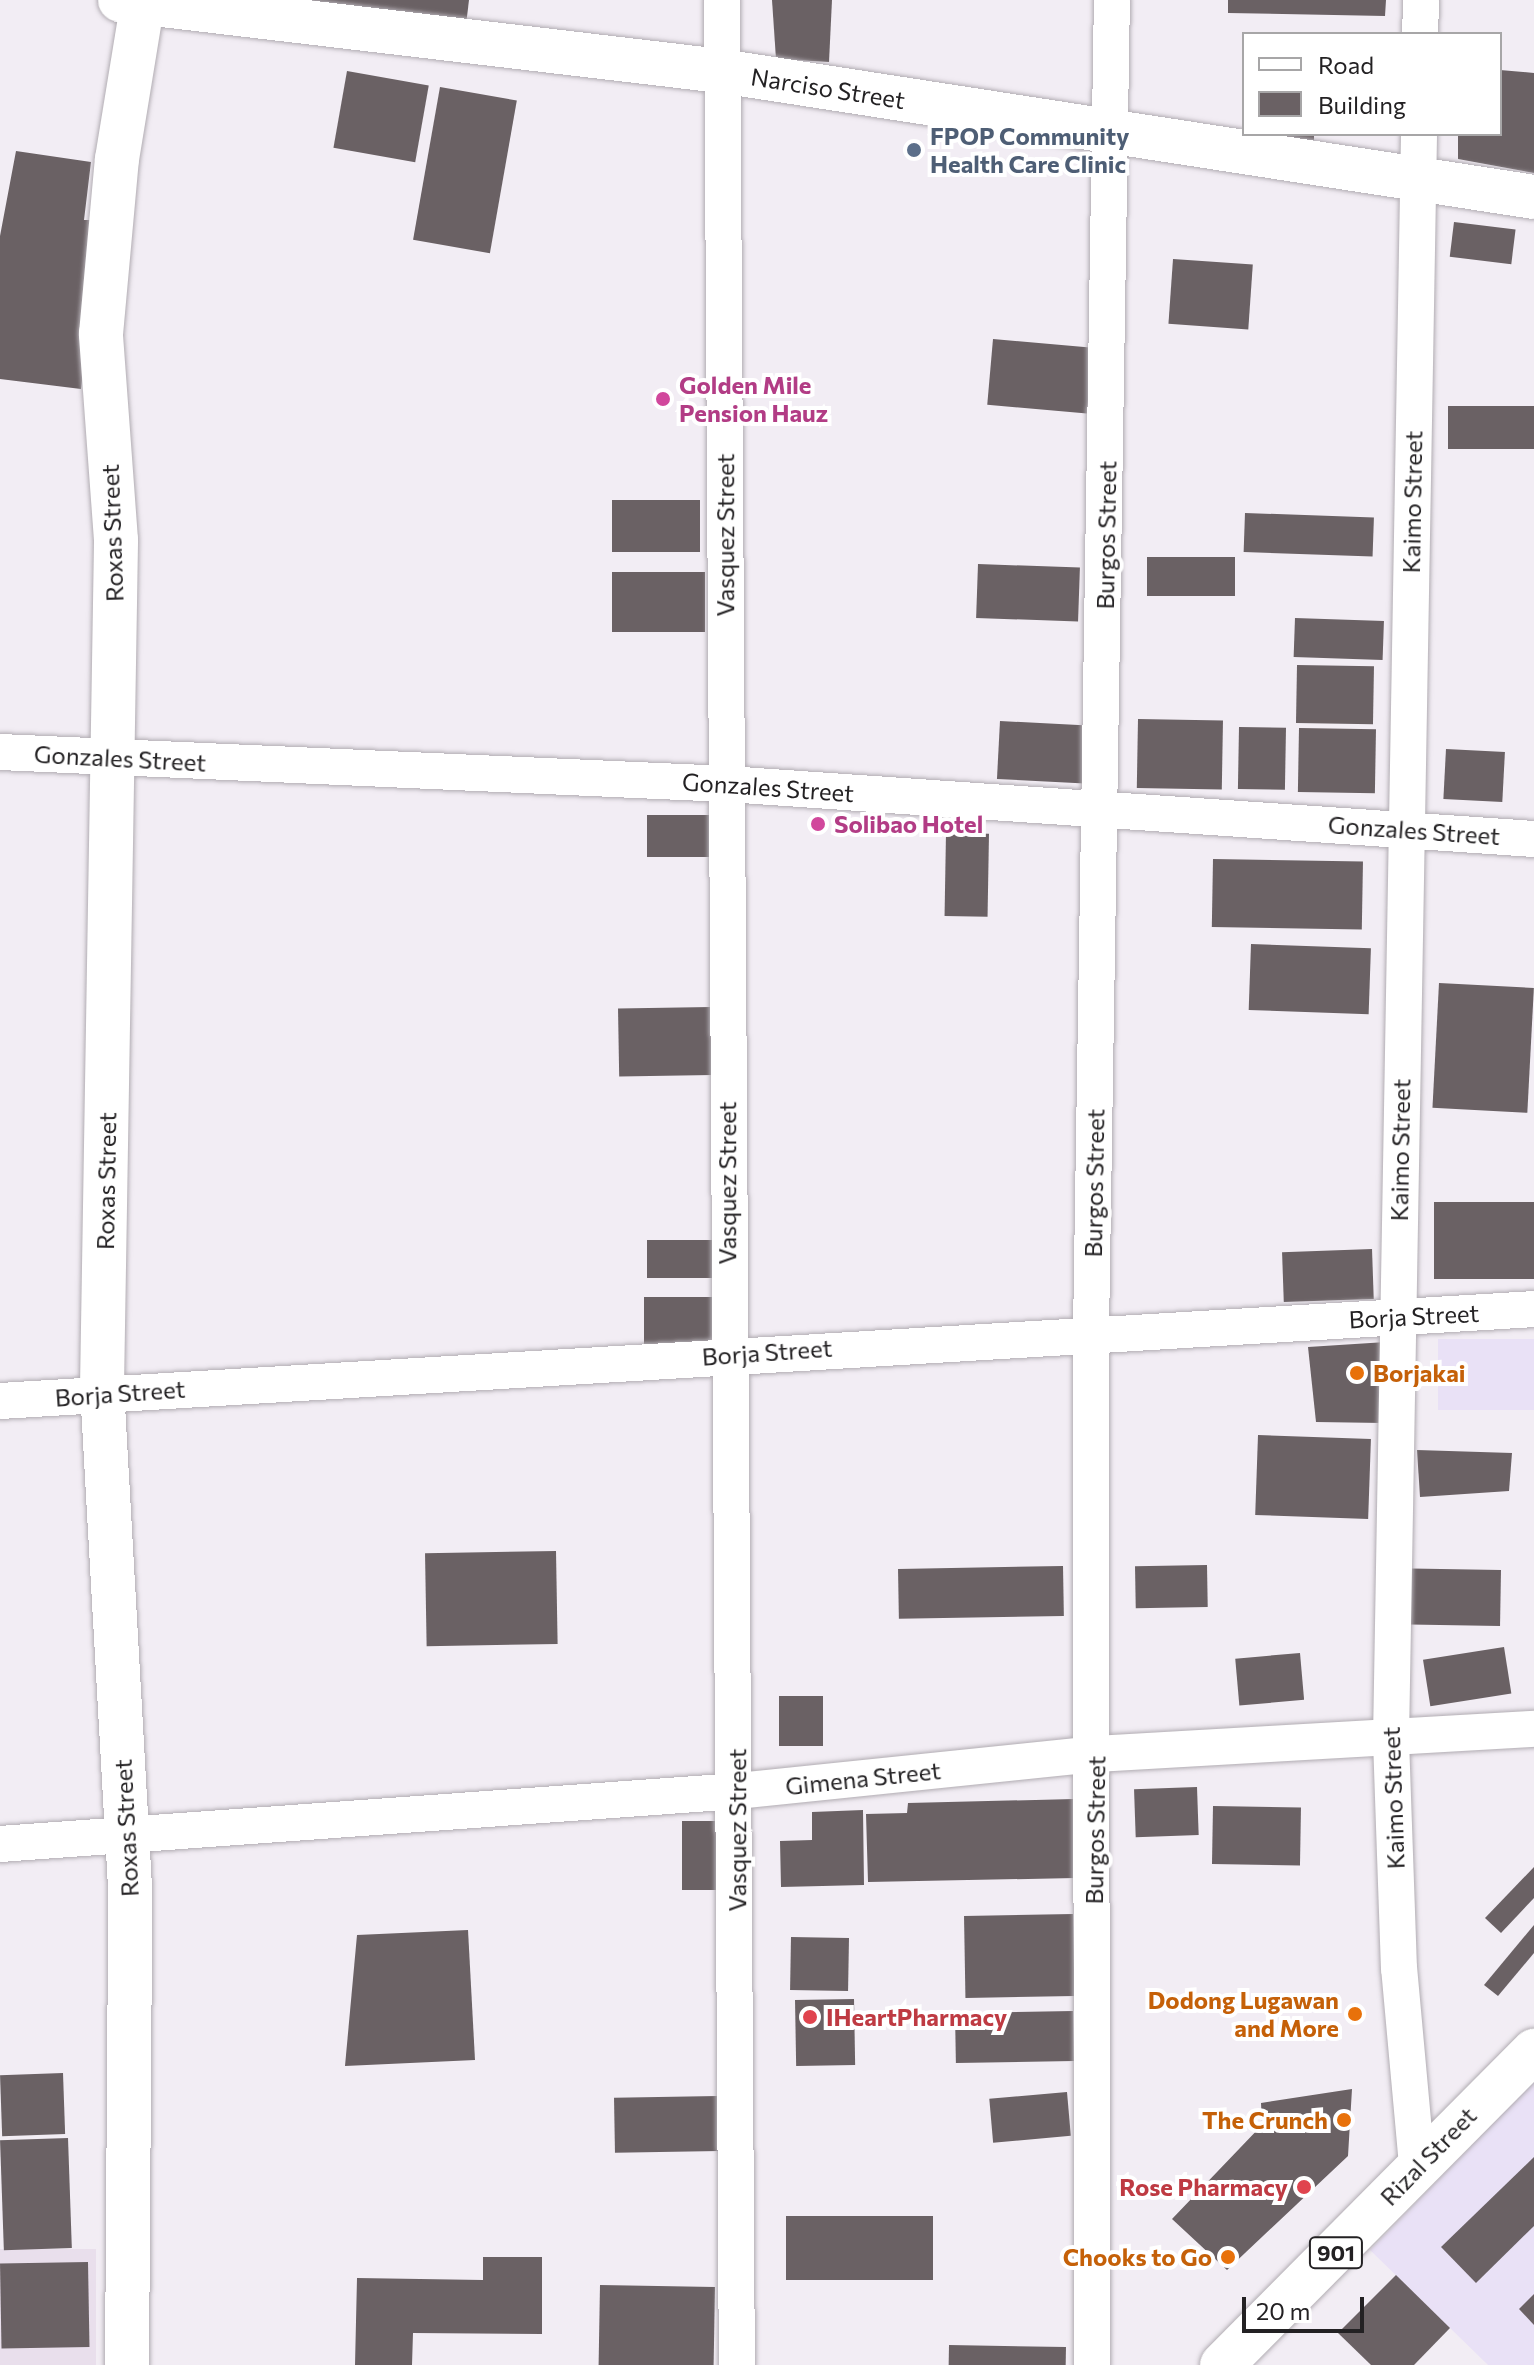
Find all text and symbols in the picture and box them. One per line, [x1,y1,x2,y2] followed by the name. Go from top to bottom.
[1242,32,1502,136] legend
[1318,50,1374,79] text: Road
[749,62,907,114] street label: Narciso Street
[1318,90,1406,119] text: Building
[930,122,1129,178] place label: FPOP Community Health Care Clinic
[905,141,923,159] marker: FPOP Community Health Care Clinic
[679,371,828,427] place label: Golden Mile Pension Hauz
[654,390,672,408] marker: Golden Mile Pension Hauz
[1396,430,1428,574] street label: Kaimo Street
[711,453,739,617] street label: Vasquez Street
[1090,460,1122,610] street label: Burgos Street
[95,464,129,602] street label: Roxas Street
[33,739,207,777] street label: Gonzales Street
[681,767,855,807] street label: Gonzales Street
[834,810,983,838] place label: Solibao Hotel
[1327,810,1501,850] street label: Gonzales Street
[809,815,827,833] marker: Solibao Hotel
[1384,1078,1416,1222] street label: Kaimo Street
[713,1101,741,1265] street label: Vasquez Street
[1078,1108,1110,1258] street label: Burgos Street
[90,1112,122,1250] street label: Roxas Street
[1348,1298,1480,1334] street label: Borja Street
[701,1333,833,1371] street label: Borja Street
[1373,1359,1466,1387] place label: Borjakai
[1348,1364,1366,1382] marker: Borjakai
[54,1374,186,1412] street label: Borja Street
[1376,1726,1410,1870] street label: Kaimo Street
[723,1748,751,1912] street label: Vasquez Street
[1079,1755,1111,1905] street label: Burgos Street
[784,1756,942,1800] street label: Gimena Street
[108,1758,144,1898] street label: Roxas Street
[1148,1986,1339,2042] place label: Dodong Lugawan and More
[826,2003,1007,2031] place label: IHeartPharmacy
[1346,2005,1364,2023] marker: Dodong Lugawan and More
[801,2008,819,2026] marker: IHeartPharmacy
[1374,2101,1482,2211] street label: Rizal Street
[1202,2106,1328,2134] place label: The Crunch
[1335,2111,1353,2129] marker: The Crunch
[1119,2173,1288,2201] place label: Rose Pharmacy
[1295,2178,1313,2196] marker: Rose Pharmacy
[1308,2235,1364,2271] road number: 901
[1063,2243,1212,2271] place label: Chooks to Go
[1219,2248,1237,2266] marker: Chooks to Go
[1246,2281,1368,2331] scale bar
[1256,2296,1310,2325] text: 20 m

